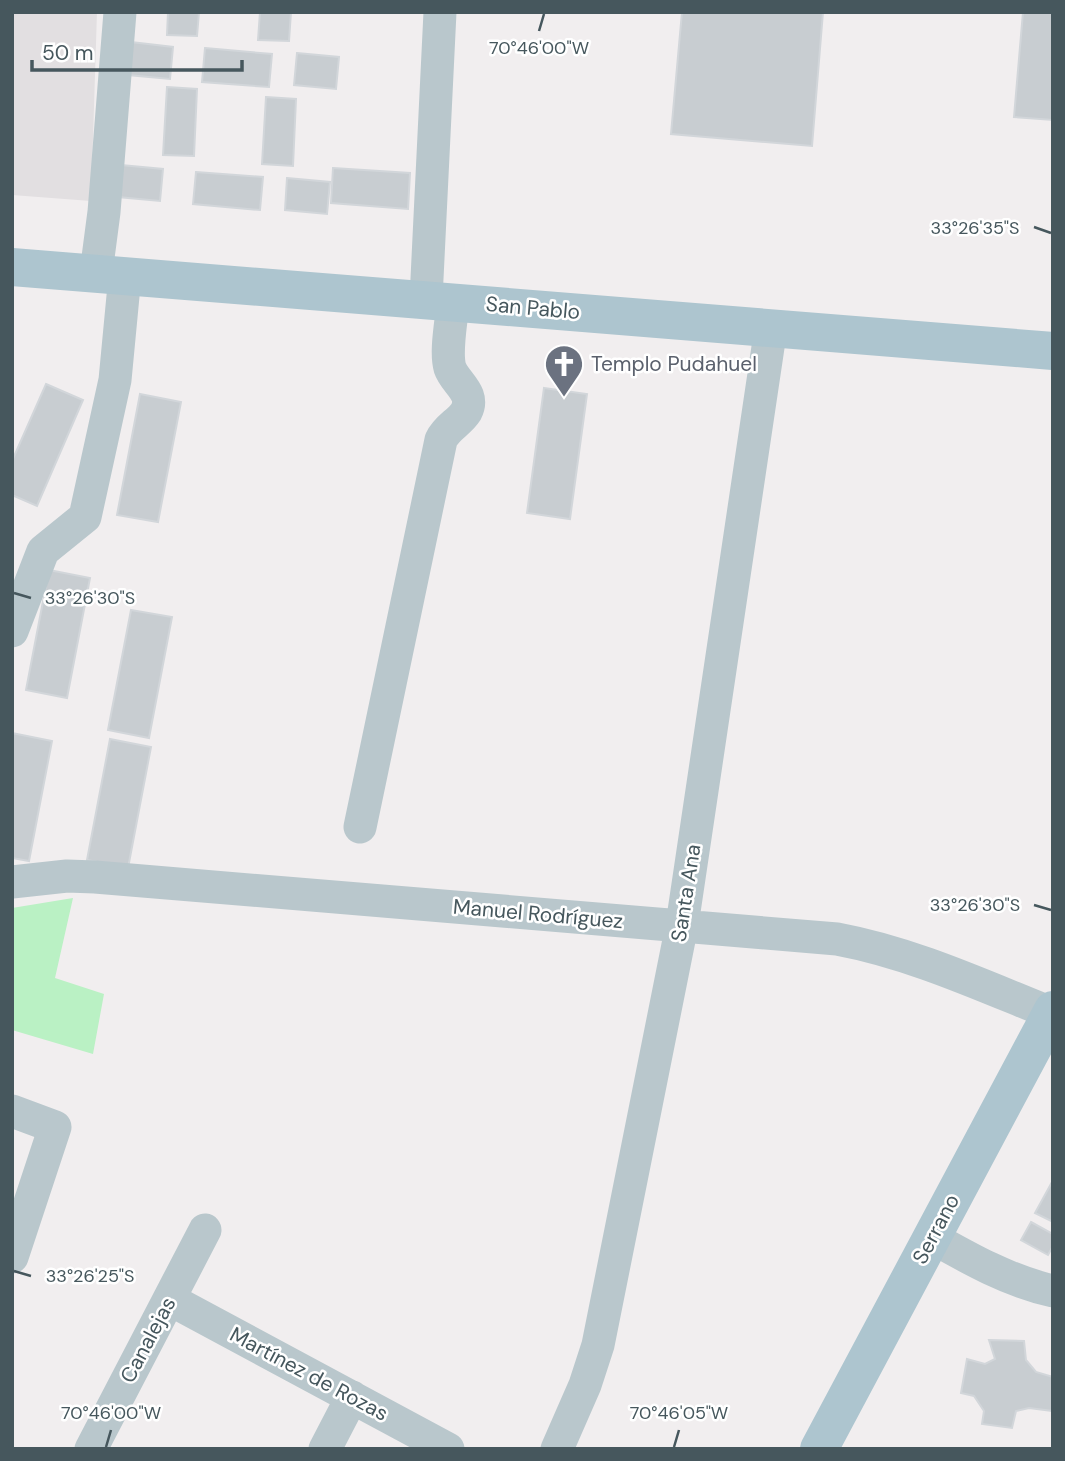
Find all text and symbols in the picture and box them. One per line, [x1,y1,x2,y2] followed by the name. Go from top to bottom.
[32,28,242,72] scale bar
[489,36,589,60] text: 70°46'00"W
[42,39,93,67] text: 50 m
[931,216,1019,240] text: 33°26'35"S
[485,290,581,326] street label: San Pablo
[543,343,585,398] church icon: Templo Pudahuel
[591,350,757,378] place label: Templo Pudahuel
[45,586,135,610] text: 33°26'30"S
[664,842,708,944] street label: Santa Ana
[452,893,624,935] street label: Manuel Rodríguez
[930,893,1020,917] text: 33°26'30"S
[906,1189,966,1269] street label: Serrano
[46,1264,134,1288] text: 33°26'25"S
[114,1292,182,1388] street label: Canalejas
[225,1320,393,1428] street label: Martínez de Rozas
[61,1401,161,1425] text: 70°46'00"W
[630,1401,728,1425] text: 70°46'05"W

